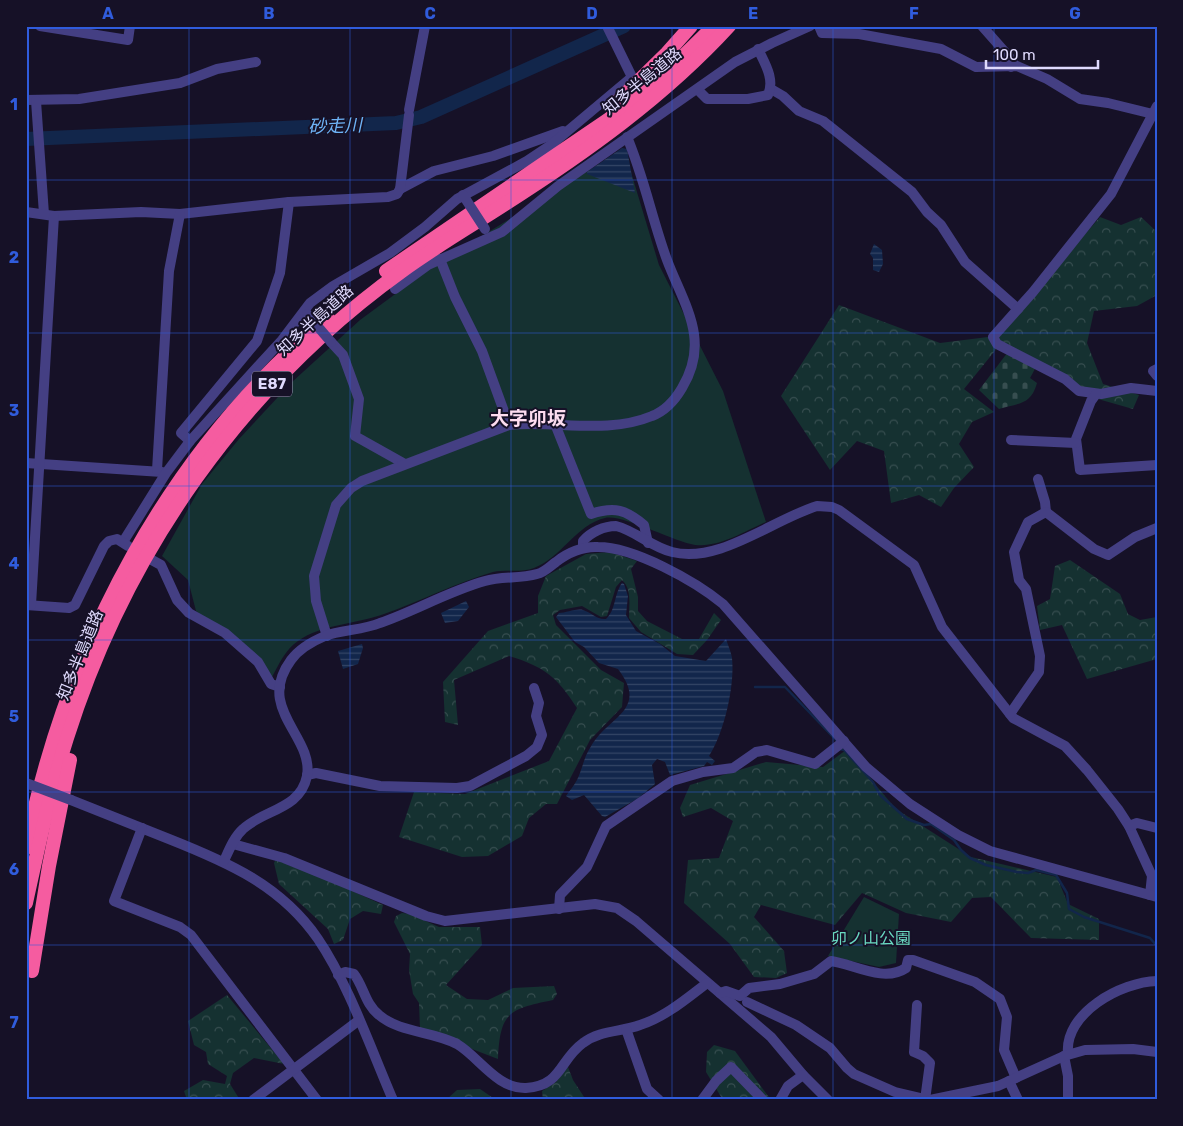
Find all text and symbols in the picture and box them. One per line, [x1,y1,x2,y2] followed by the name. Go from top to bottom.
[102,4,114,23] text: A
[263,4,275,23] text: B
[424,4,436,23] text: C
[586,4,598,23] text: D
[748,4,758,23] text: E
[909,4,919,23] text: F
[1069,4,1081,23] text: G
[986,38,1098,70] scale bar
[599,43,685,119] street label: 知多半島道路
[993,46,1035,64] text: 100 m
[10,95,18,114] text: 1
[308,114,364,138] water label: 砂走川
[9,248,19,267] text: 2
[273,281,357,359] street label: 知多半島道路
[252,372,292,396] road number: E87
[9,401,19,420] text: 3
[490,407,566,430] district label: 大字卯坂
[9,554,20,573] text: 4
[53,607,107,703] street label: 知多半島道路
[9,707,19,726] text: 5
[9,860,19,879] text: 6
[831,929,911,948] park label: 卯ノ山公園
[9,1013,19,1032] text: 7

